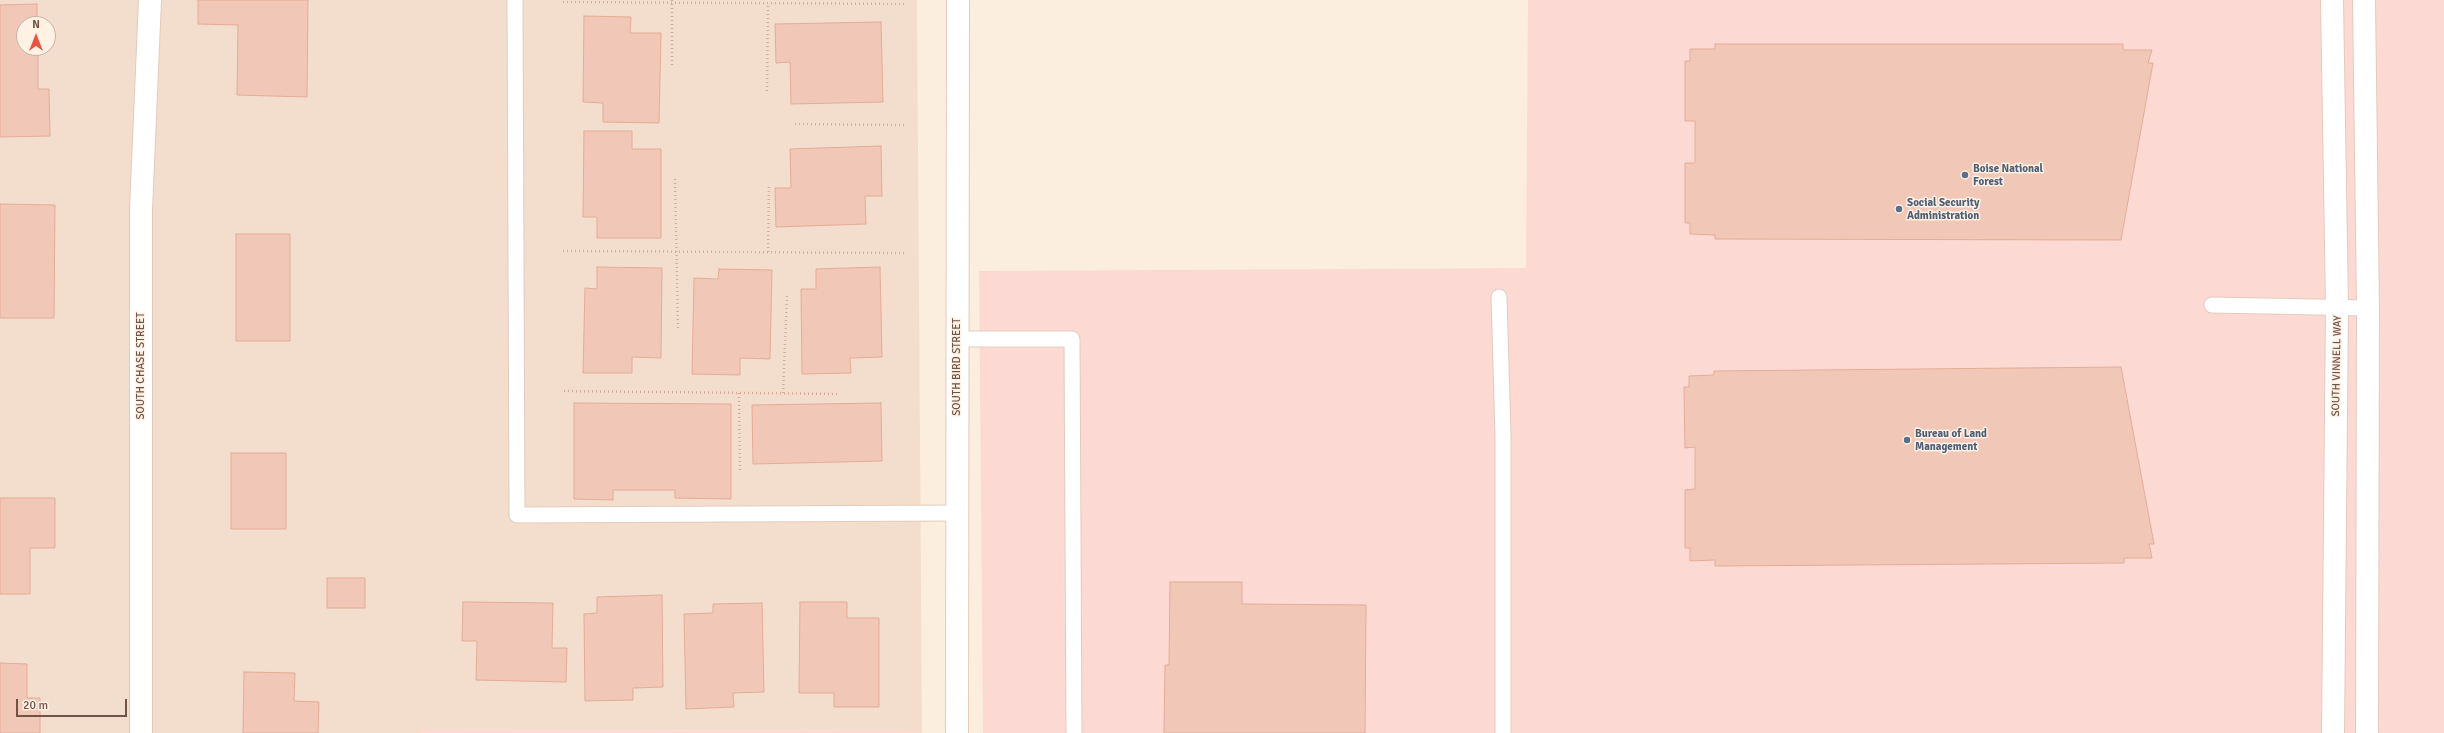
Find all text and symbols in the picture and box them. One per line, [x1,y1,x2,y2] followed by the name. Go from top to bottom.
[16,16,56,56] north arrow
[32,18,40,31] text: N
[1973,162,2043,188] place label: Boise National Forest
[1960,170,1970,180] marker: Boise National Forest
[1907,196,1979,222] place label: Social Security Administration
[1894,204,1904,214] marker: Social Security Administration
[134,312,148,420] street label: SOUTH CHASE STREET
[2330,315,2344,417] street label: SOUTH VINNELL WAY
[950,318,964,416] street label: SOUTH BIRD STREET
[1915,427,1987,453] place label: Bureau of Land Management
[1902,435,1912,445] marker: Bureau of Land Management
[18,691,129,717] scale bar
[23,698,48,713] text: 20 m

